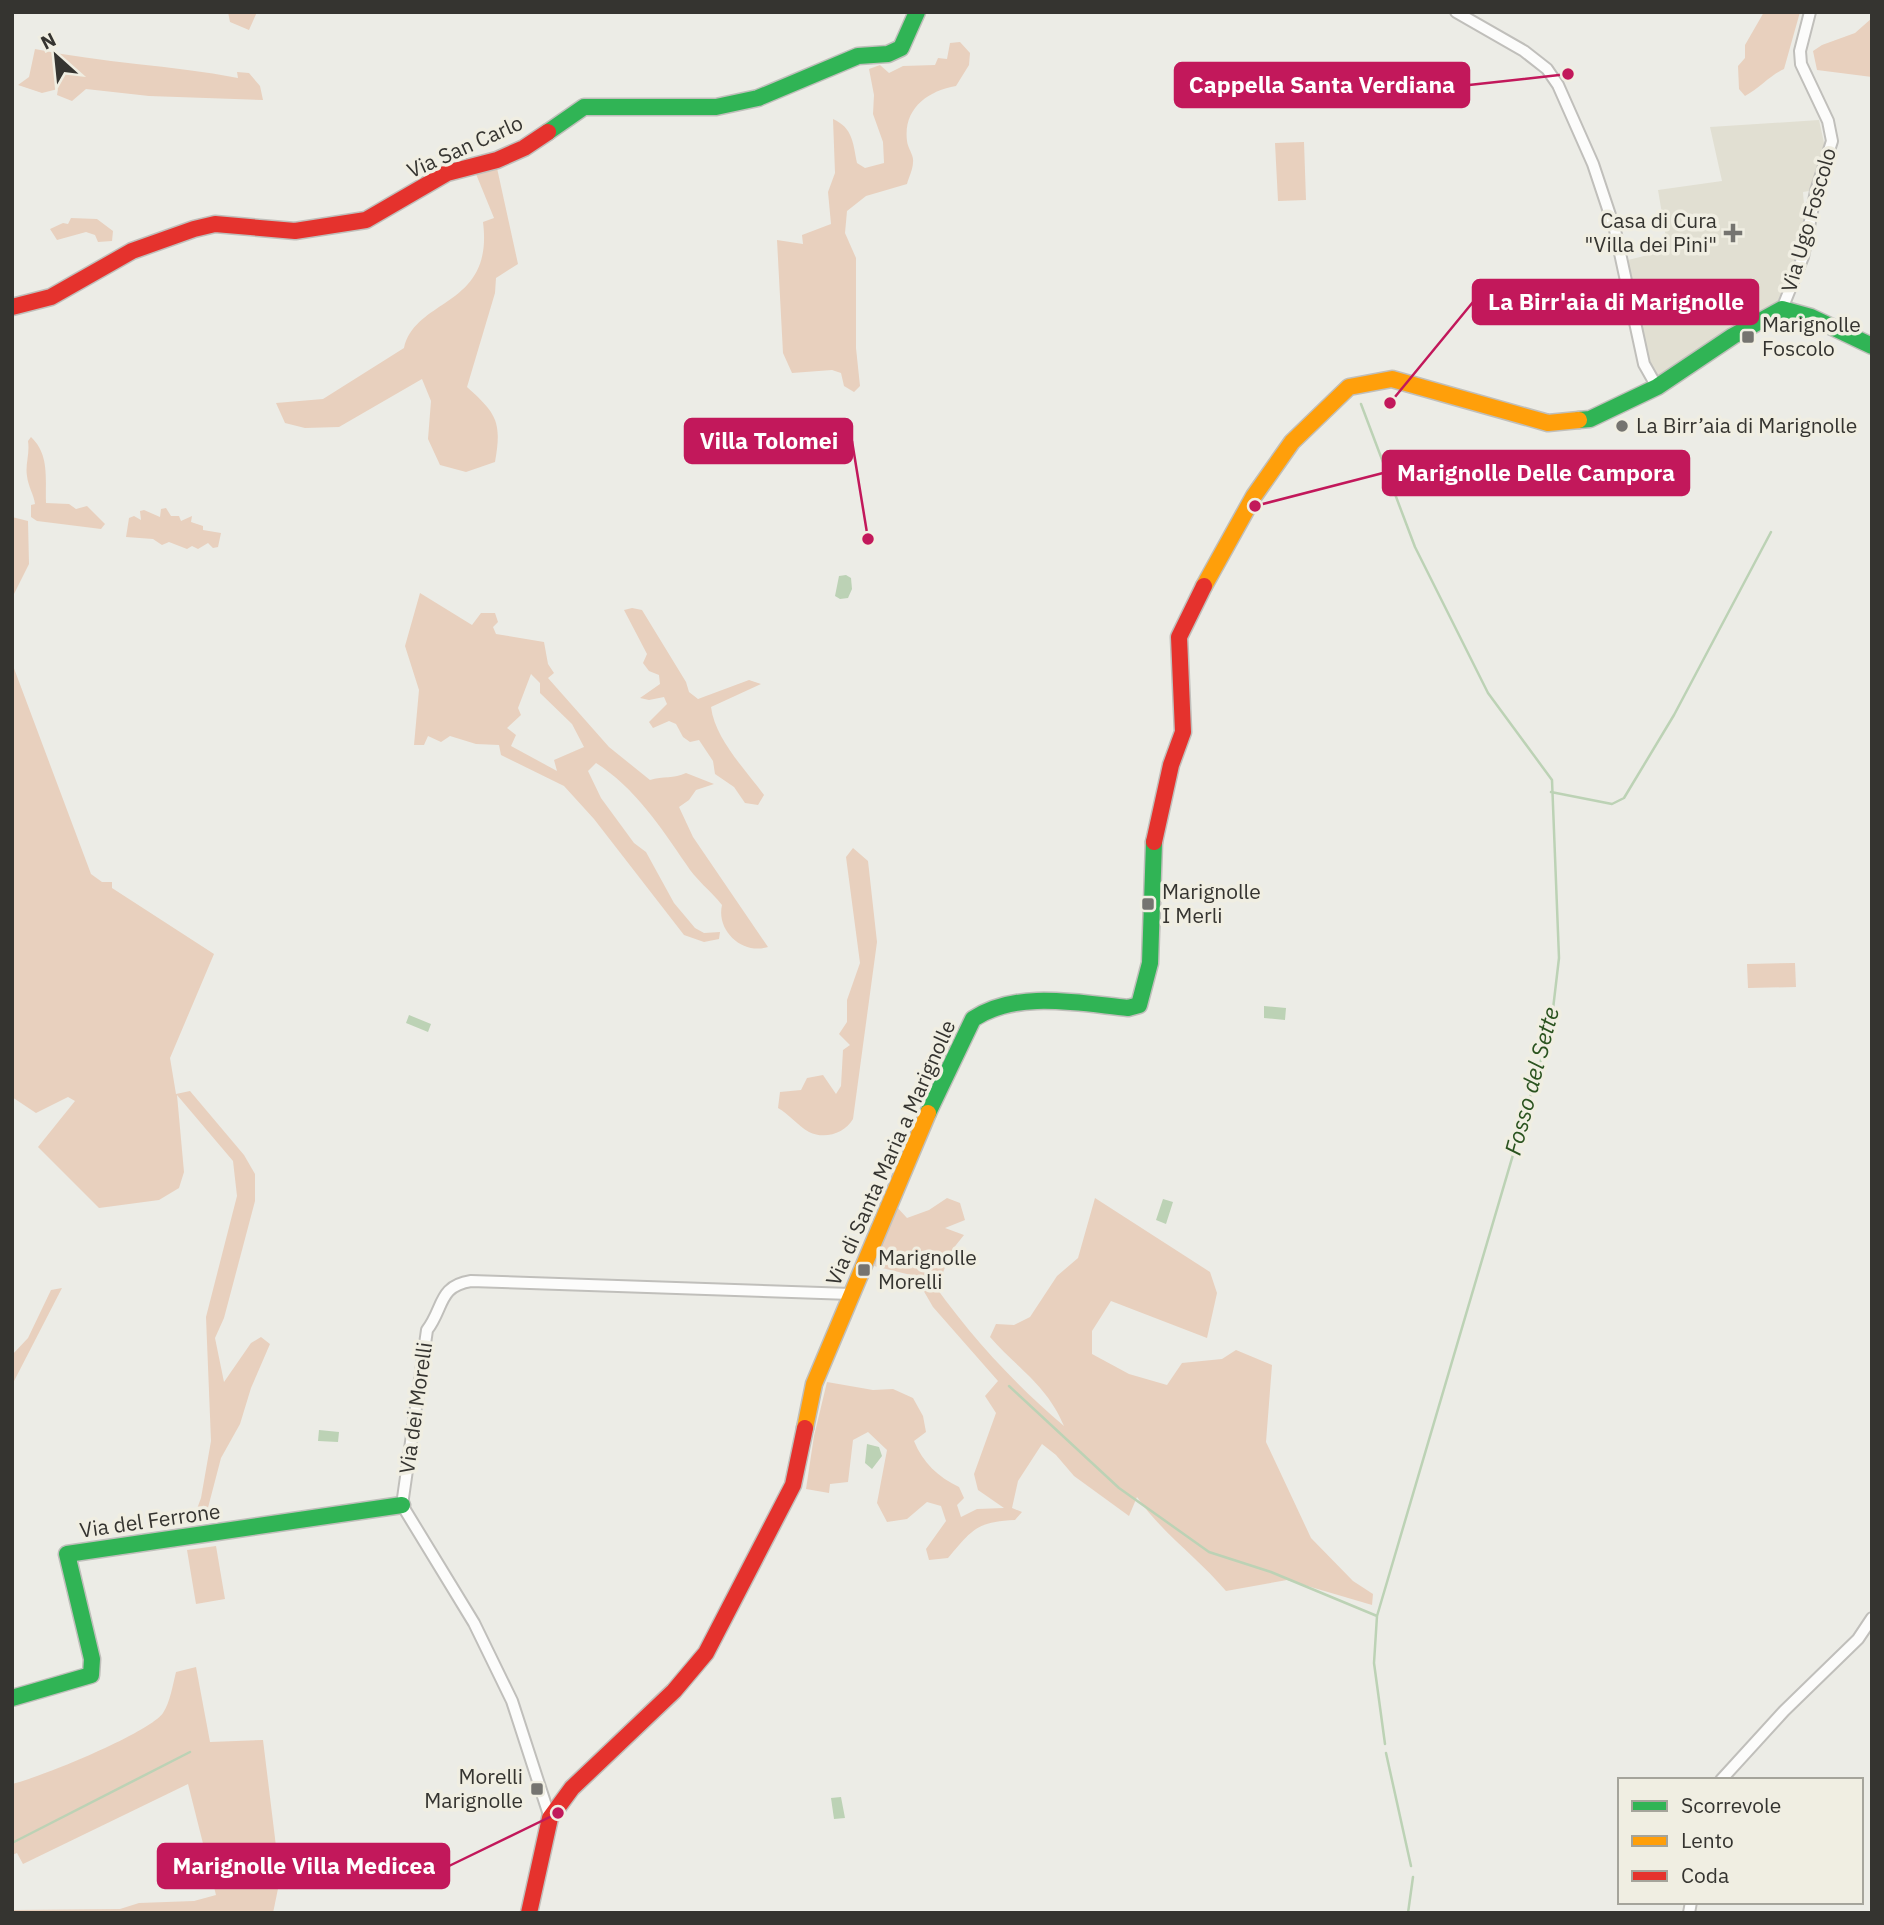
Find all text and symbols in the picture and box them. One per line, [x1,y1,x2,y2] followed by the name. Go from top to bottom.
[21,21,91,91] north arrow
[37,27,60,55] text: N
[1175,63,1469,107] callout: Cappella Santa Verdiana
[1189,69,1455,99] text: Cappella Santa Verdiana
[402,108,527,184] street label: Via San Carlo
[1774,144,1842,295] street label: Via Ugo Foscolo
[1585,206,1717,258] place label: Casa di Cura "Villa dei Pini"
[1723,223,1743,243] marker: Casa di Cura "Villa dei Pini"
[1473,280,1758,324] callout: La Birr'aia di Marignolle
[1488,286,1744,316] text: La Birr'aia di Marignolle
[1762,310,1861,362] place label: Marignolle Foscolo
[1740,329,1756,345] marker: Marignolle Foscolo
[1636,411,1857,439] place label: La Birr’aia di Marignolle
[1614,418,1630,434] marker: La Birr’aia di Marignolle
[685,419,852,463] callout: Villa Tolomei
[700,425,838,455] text: Villa Tolomei
[1383,451,1689,495] callout: Marignolle Delle Campora
[1397,457,1675,487] text: Marignolle Delle Campora
[1162,877,1261,929] place label: Marignolle I Merli
[1140,896,1156,912] marker: Marignolle I Merli
[1497,1003,1565,1158] water label: Fosso del Sette
[819,1015,961,1290] street label: Via di Santa Maria a Marignolle
[878,1243,977,1295] place label: Marignolle Morelli
[856,1262,872,1278] marker: Marignolle Morelli
[392,1340,438,1475] street label: Via dei Morelli
[78,1496,222,1544] street label: Via del Ferrone
[424,1762,523,1814] place label: Morelli Marignolle
[1618,1778,1863,1904] legend
[529,1781,545,1797] marker: Morelli Marignolle
[1681,1791,1781,1819] text: Scorrevole
[1681,1826,1734,1854] text: Lento
[158,1844,449,1888] callout: Marignolle Villa Medicea
[172,1850,436,1880] text: Marignolle Villa Medicea
[1681,1861,1729,1889] text: Coda

